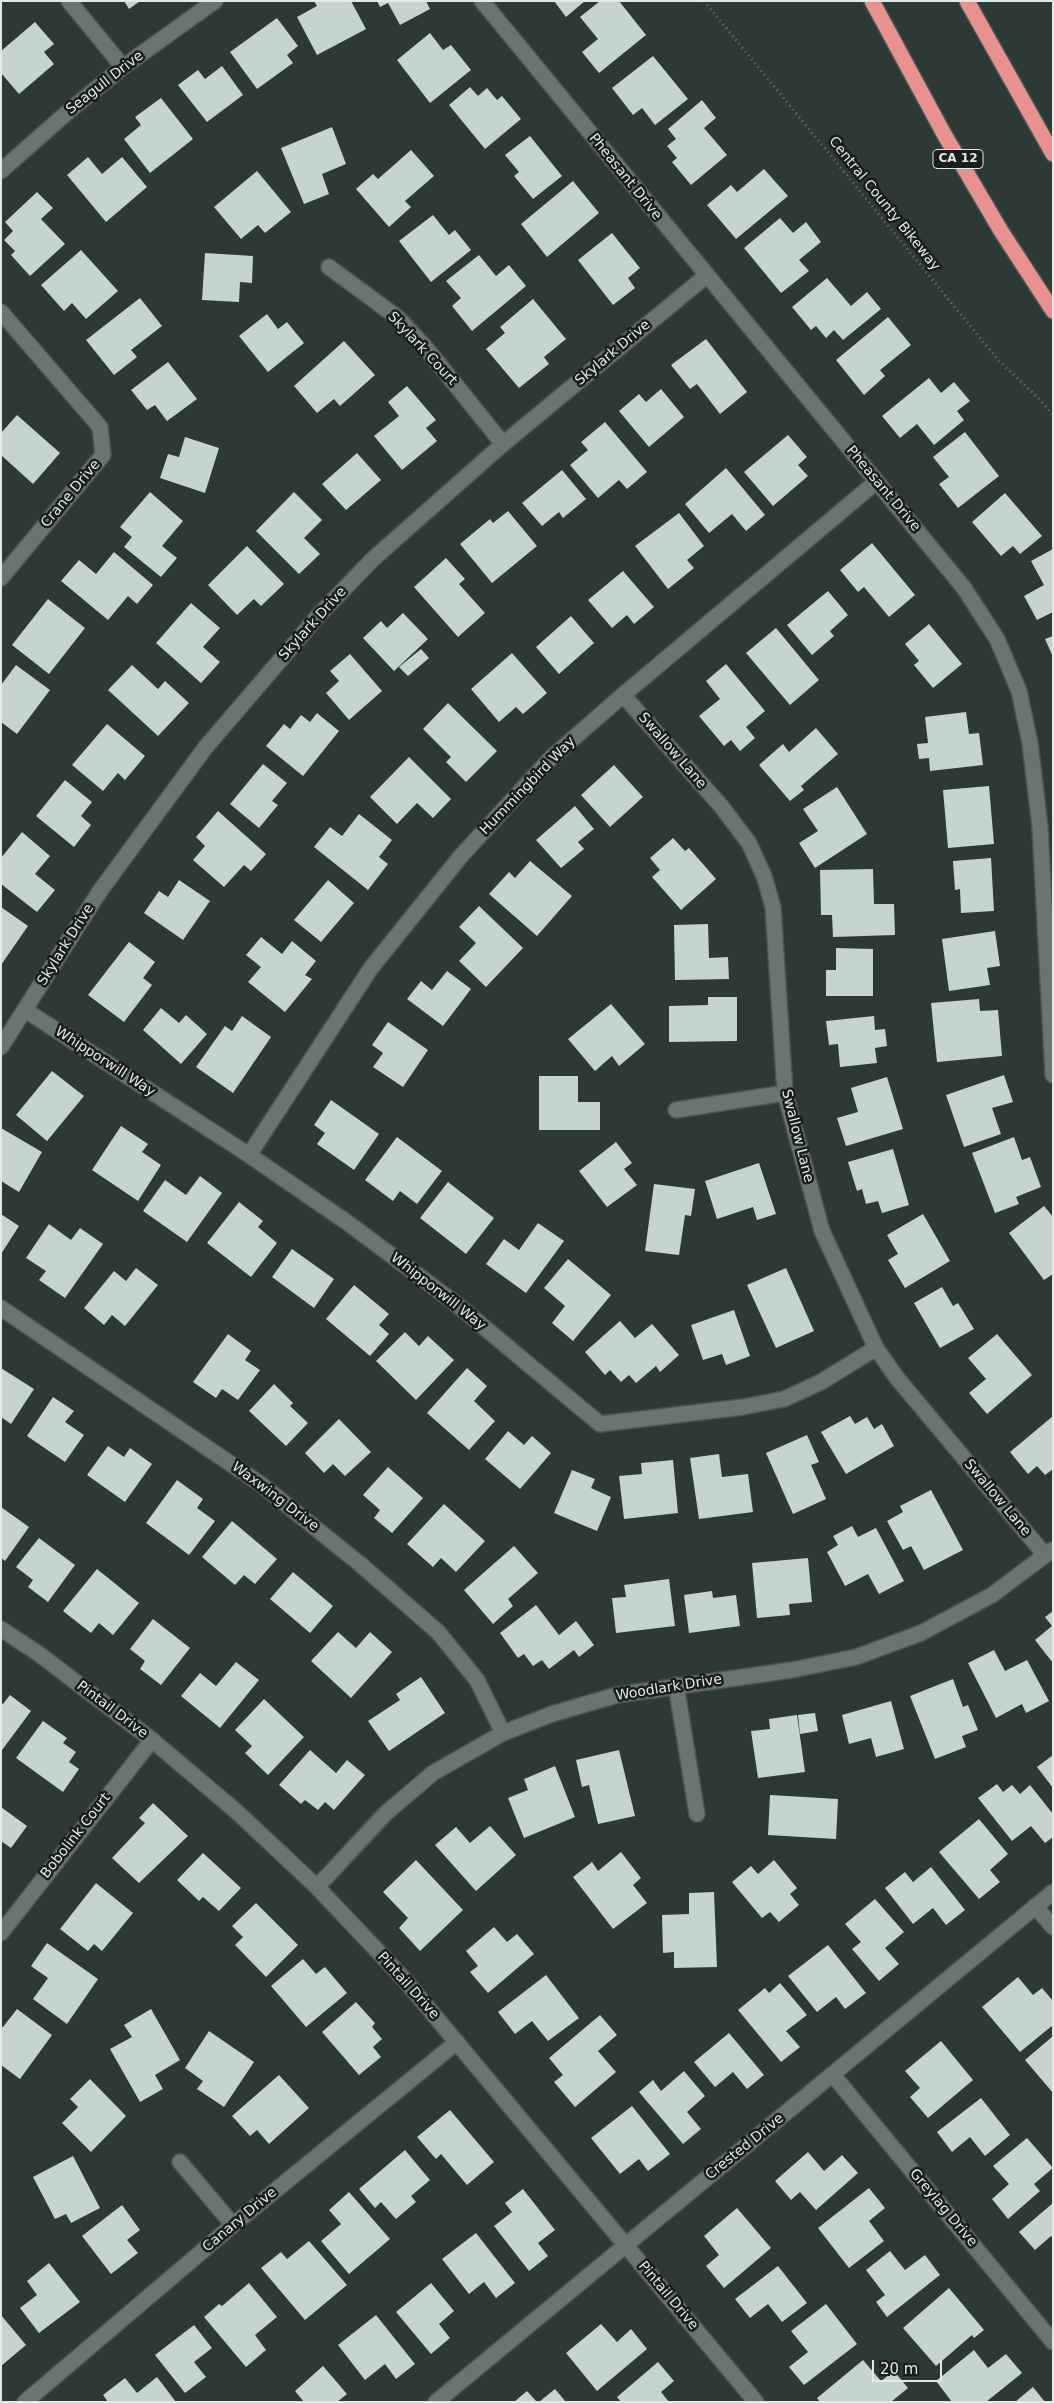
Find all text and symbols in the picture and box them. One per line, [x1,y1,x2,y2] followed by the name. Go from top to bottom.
[63,48,147,118] street label: Seagull Drive
[585,130,665,224] street label: Pheasant Drive
[825,134,943,274] street label: Central County Bikeway
[933,150,983,168] road number: CA 12
[384,309,460,389] street label: Skylark Court
[572,317,654,389] street label: Skylark Drive
[842,443,924,535] street label: Pheasant Drive
[38,457,104,531] street label: Crane Drive
[276,584,350,664] street label: Skylark Drive
[634,710,710,792] street label: Swallow Lane
[477,733,579,839] street label: Hummingbird Way
[34,901,98,989] street label: Skylark Drive
[52,1023,158,1101] street label: Whipporwill Way
[777,1088,817,1184] street label: Swallow Lane
[387,1250,489,1334] street label: Whipporwill Way
[960,1456,1034,1540] street label: Swallow Lane
[228,1459,322,1535] street label: Waxwing Drive
[615,1671,723,1705] street label: Woodlark Drive
[73,1678,151,1742] street label: Pintail Drive
[38,1790,114,1882] street label: Bobolink Court
[373,1949,443,2023] street label: Pintail Drive
[702,2110,788,2184] street label: Crested Drive
[906,2166,980,2250] street label: Greylag Drive
[200,2184,280,2256] street label: Canary Drive
[634,2258,702,2334] street label: Pintail Drive
[874,2350,944,2382] scale bar
[880,2360,918,2378] text: 20 m

